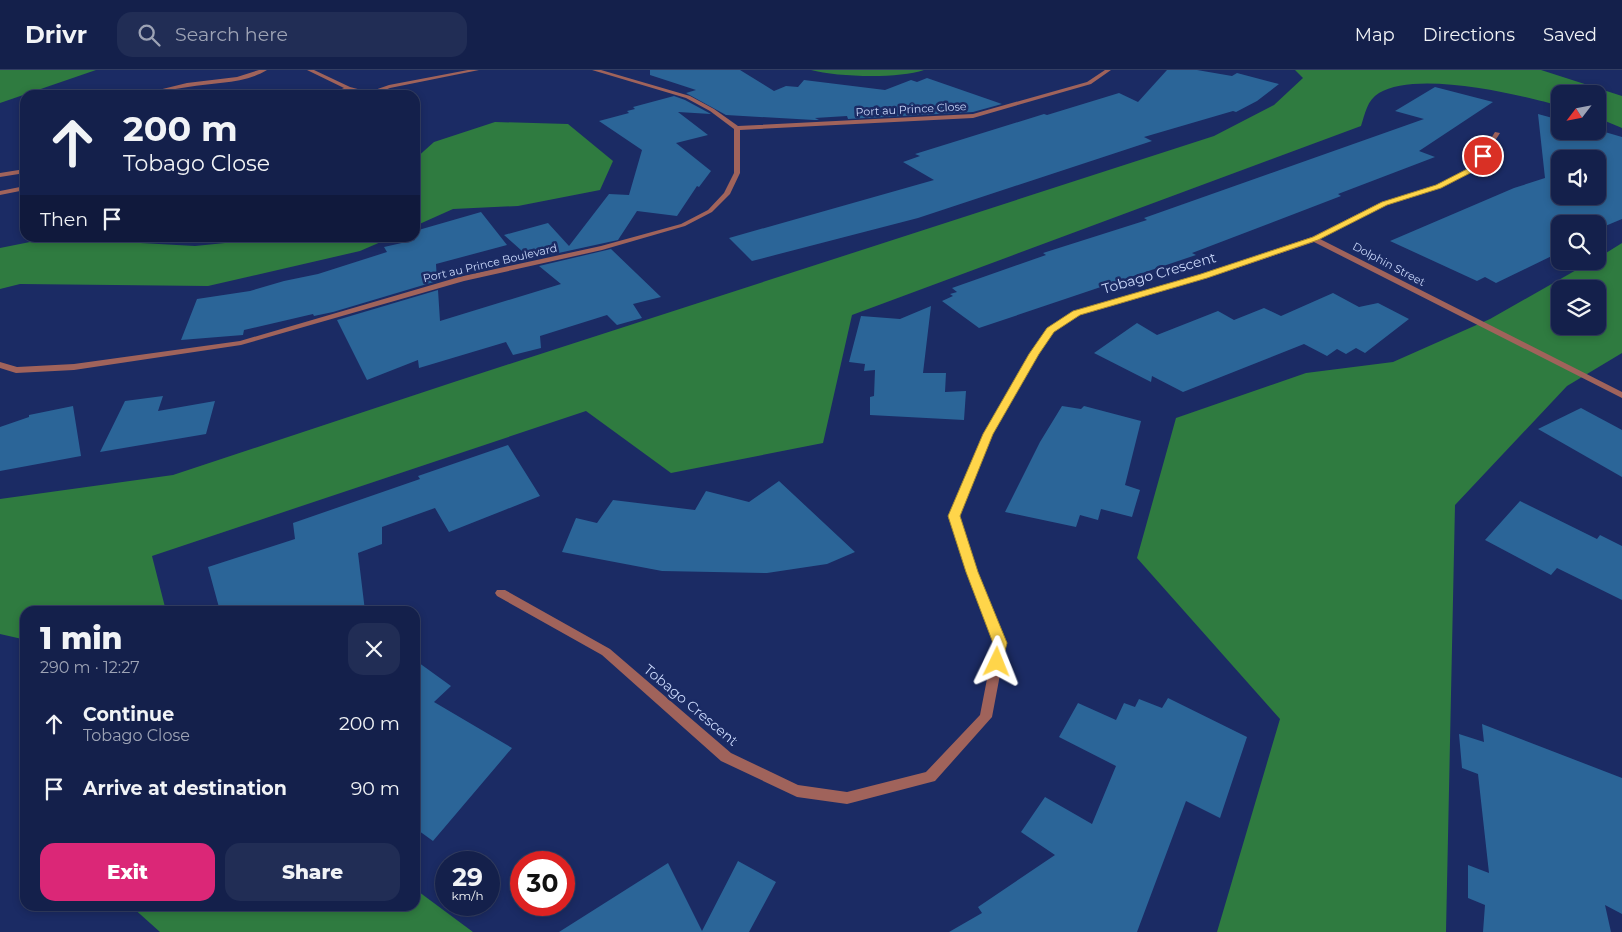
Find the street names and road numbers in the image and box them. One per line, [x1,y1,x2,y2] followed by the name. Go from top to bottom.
[855,99,967,119] street label: Port au Prince Close
[1350,239,1428,289] street label: Dolphin Street
[421,241,559,285] street label: Port au Prince Boulevard
[1100,248,1218,298] street label: Tobago Crescent
[640,660,742,750] street label: Tobago Crescent

